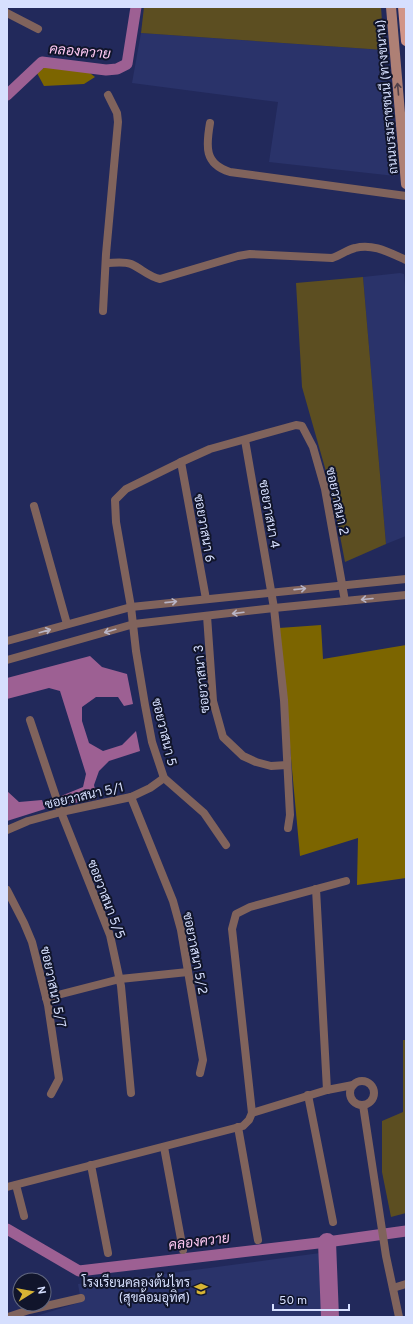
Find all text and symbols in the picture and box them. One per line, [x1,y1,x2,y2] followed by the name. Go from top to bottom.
[370,19,403,175] street label: ถนนบรมราชชนนี (ทางขนาน)
[48,41,111,64] water label: คลองควาย
[395,83,402,96] one-way arrow
[321,466,351,537] street label: ซอยวาสนา 2
[254,479,282,550] street label: ซอยวาสนา 4
[189,493,217,564] street label: ซอยวาสนา 6
[293,585,306,593] one-way arrow
[361,595,374,603] one-way arrow
[164,598,177,606] one-way arrow
[232,609,245,616] one-way arrow
[38,627,51,634] one-way arrow
[103,628,116,635] one-way arrow
[191,644,215,714] street label: ซอยวาสนา 3
[147,697,179,768] street label: ซอยวาสนา 5
[43,780,125,814] street label: ซอยวาสนา 5/1
[83,858,128,942] street label: ซอยวาสนา 5/5
[178,911,210,996] street label: ซอยวาสนา 5/2
[36,945,69,1030] street label: ซอยวาสนา 5/7
[168,1230,231,1255] water label: คลองควาย
[12,1272,52,1312] north arrow
[81,1273,190,1307] place label: โรงเรียนคลองต้นไทร (สุขล้อมอุทิศ)
[193,1281,209,1297] school or university icon: โรงเรียนคลองต้นไทร (สุขล้อมอุทิศ)
[33,1285,48,1295] text: N
[273,1286,349,1312] scale bar
[279,1293,307,1309] text: 50 m

